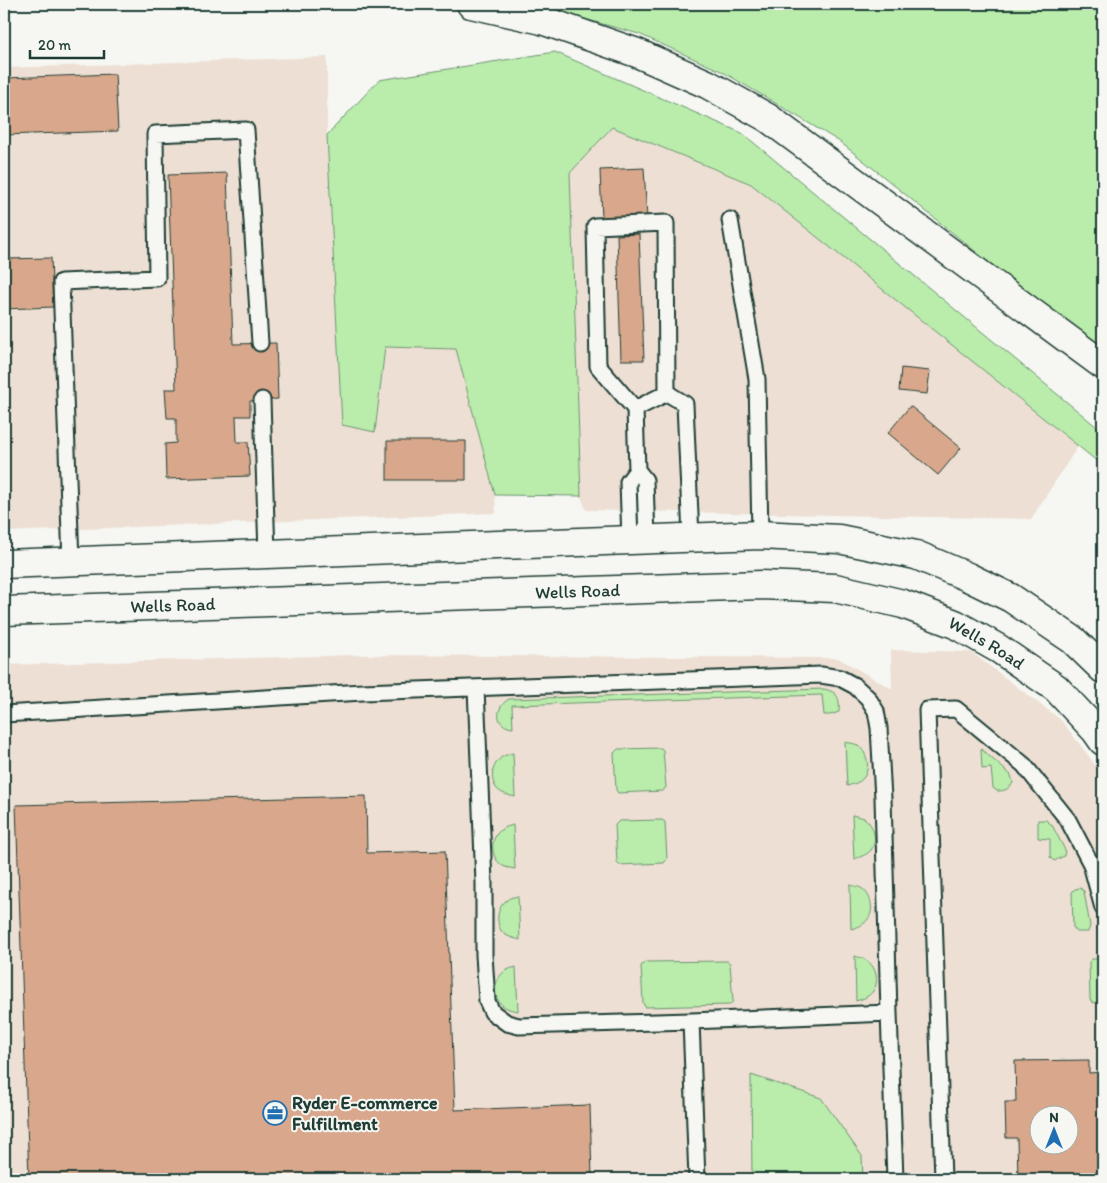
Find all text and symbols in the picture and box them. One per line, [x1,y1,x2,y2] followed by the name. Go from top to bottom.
[30,28,104,60] scale bar
[38,36,72,54] text: 20 m
[535,579,621,604] street label: Wells Road
[130,593,216,618] street label: Wells Road
[945,612,1029,674] street label: Wells Road
[292,1092,438,1135] place label: Ryder E-commerce Fulfillment
[262,1100,288,1126] office icon: Ryder E-commerce Fulfillment
[1030,1106,1080,1156] north arrow
[1049,1109,1059,1126] text: N

